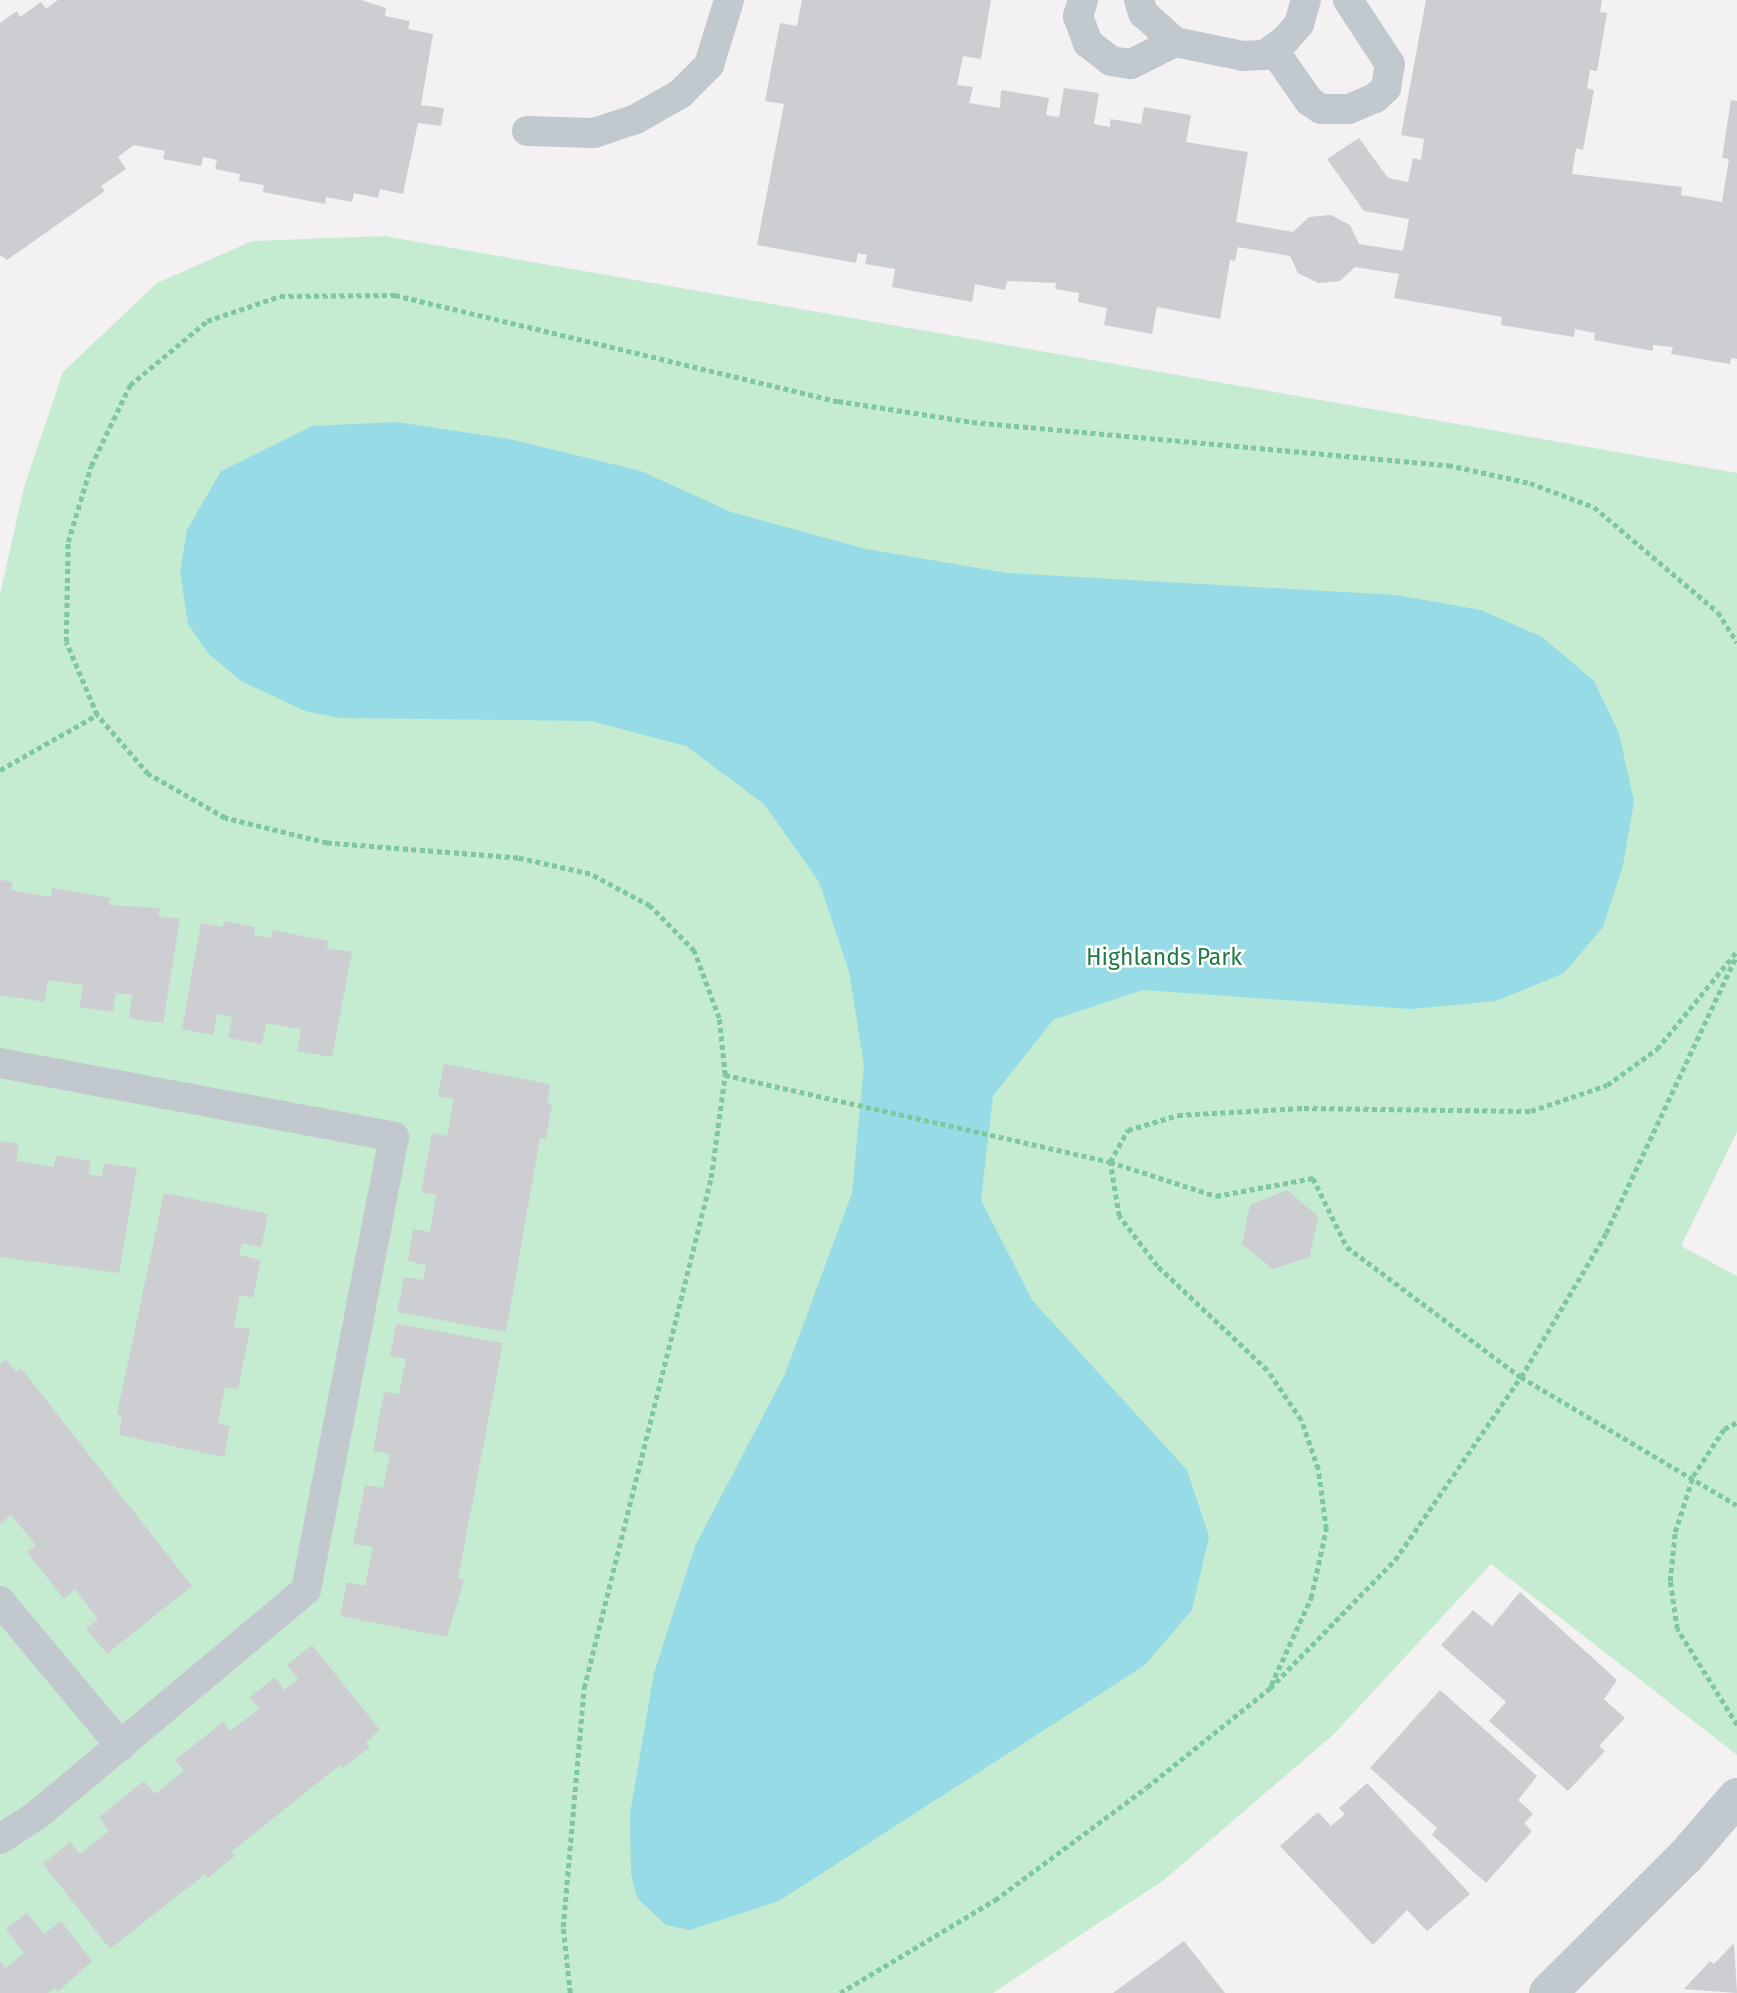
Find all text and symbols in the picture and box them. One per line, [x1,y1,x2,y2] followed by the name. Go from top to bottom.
[1086,943,1242,971] park label: Highlands Park

